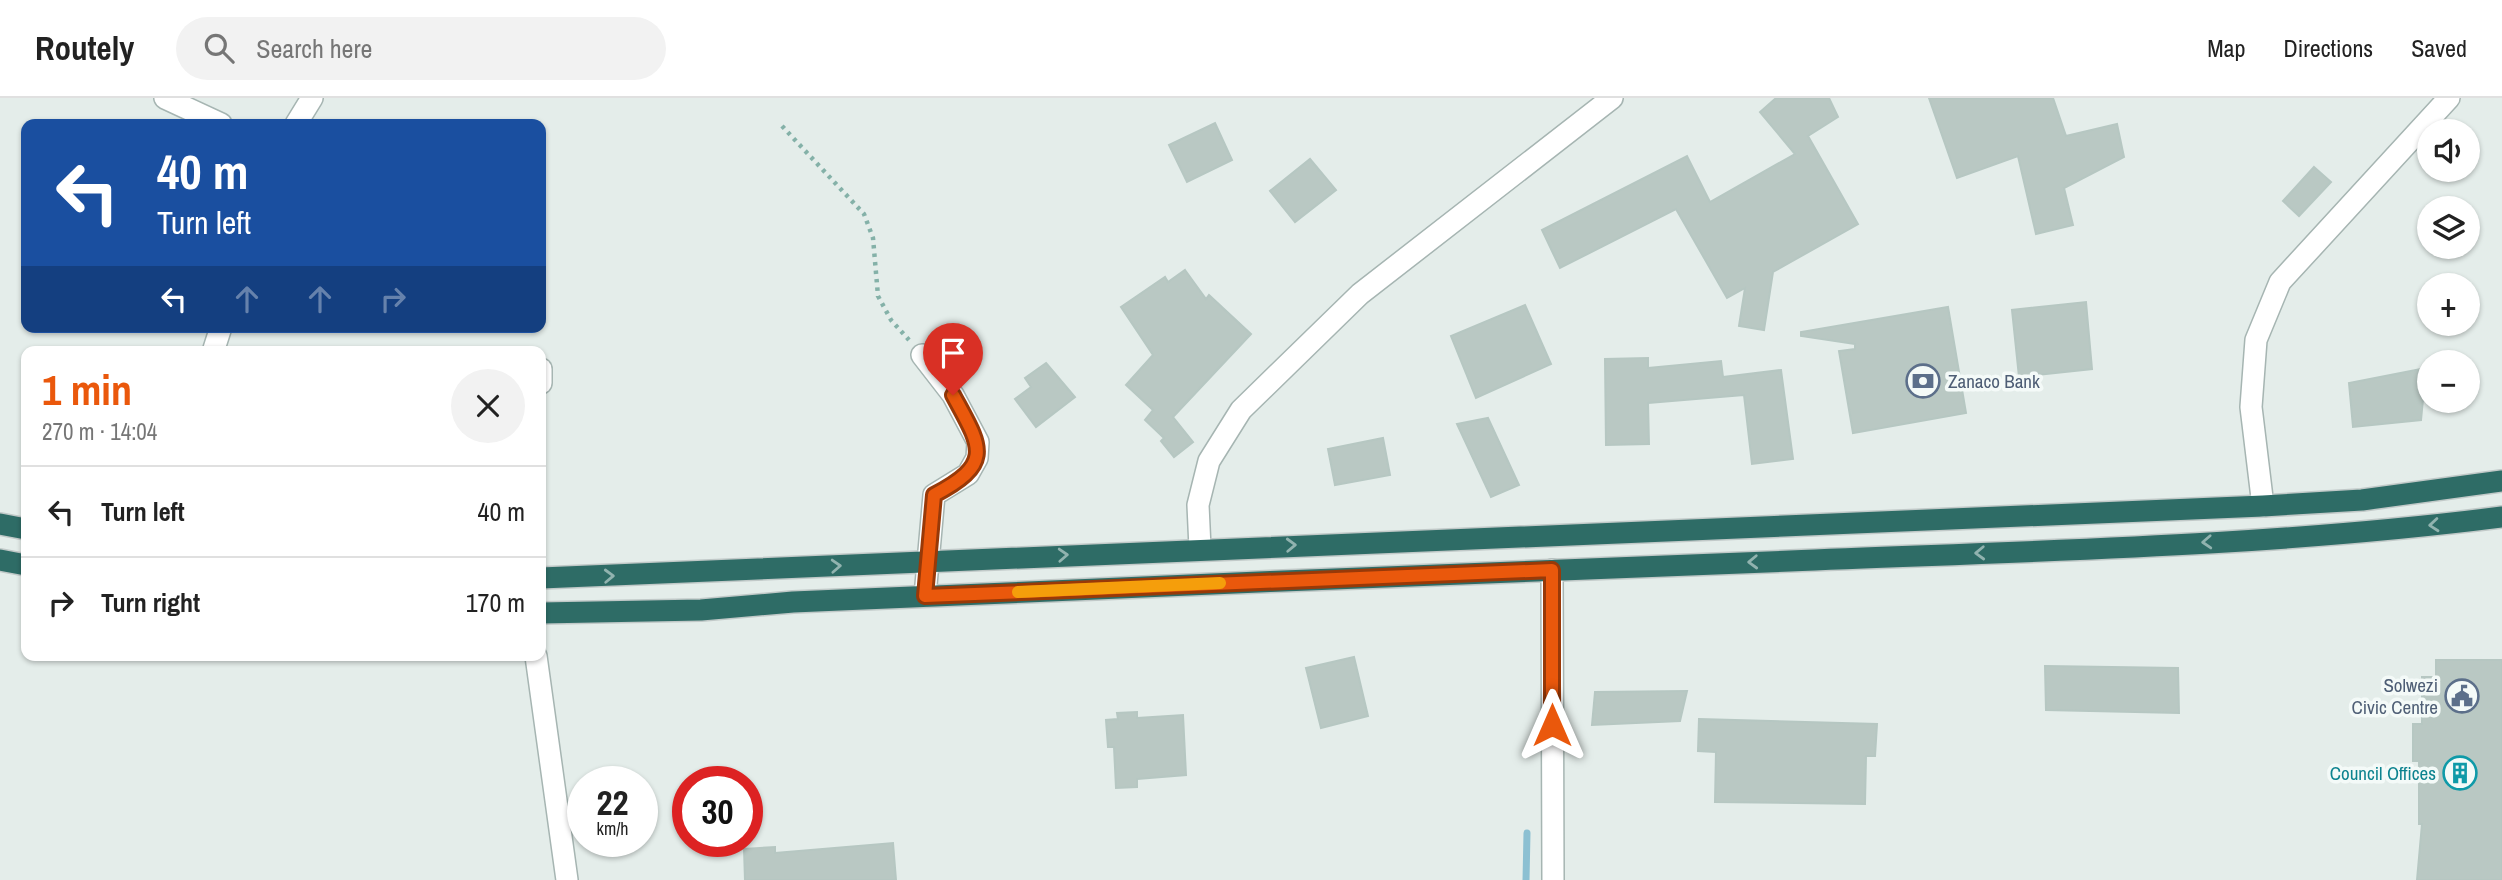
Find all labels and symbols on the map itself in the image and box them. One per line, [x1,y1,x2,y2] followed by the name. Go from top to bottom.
[923,323,983,395] pin
[1904,362,1942,400] bank icon: Zanaco Bank
[1948,368,2040,394] place label: Zanaco Bank
[2428,517,2439,532] one-way arrow
[2202,535,2213,550] one-way arrow
[1286,537,1297,552] one-way arrow
[1974,545,1985,560] one-way arrow
[1058,547,1069,562] one-way arrow
[1747,555,1758,570] one-way arrow
[831,559,842,574] one-way arrow
[604,568,615,583] one-way arrow
[2351,672,2438,720] place label: Solwezi Civic Centre
[2443,677,2481,715] public building icon: Solwezi Civic Centre
[1515,688,1589,762] position arrow
[2441,754,2479,792] building icon: Council Offices
[2330,760,2436,786] place label: Council Offices
[672,766,763,857] speed limit sign: 30

